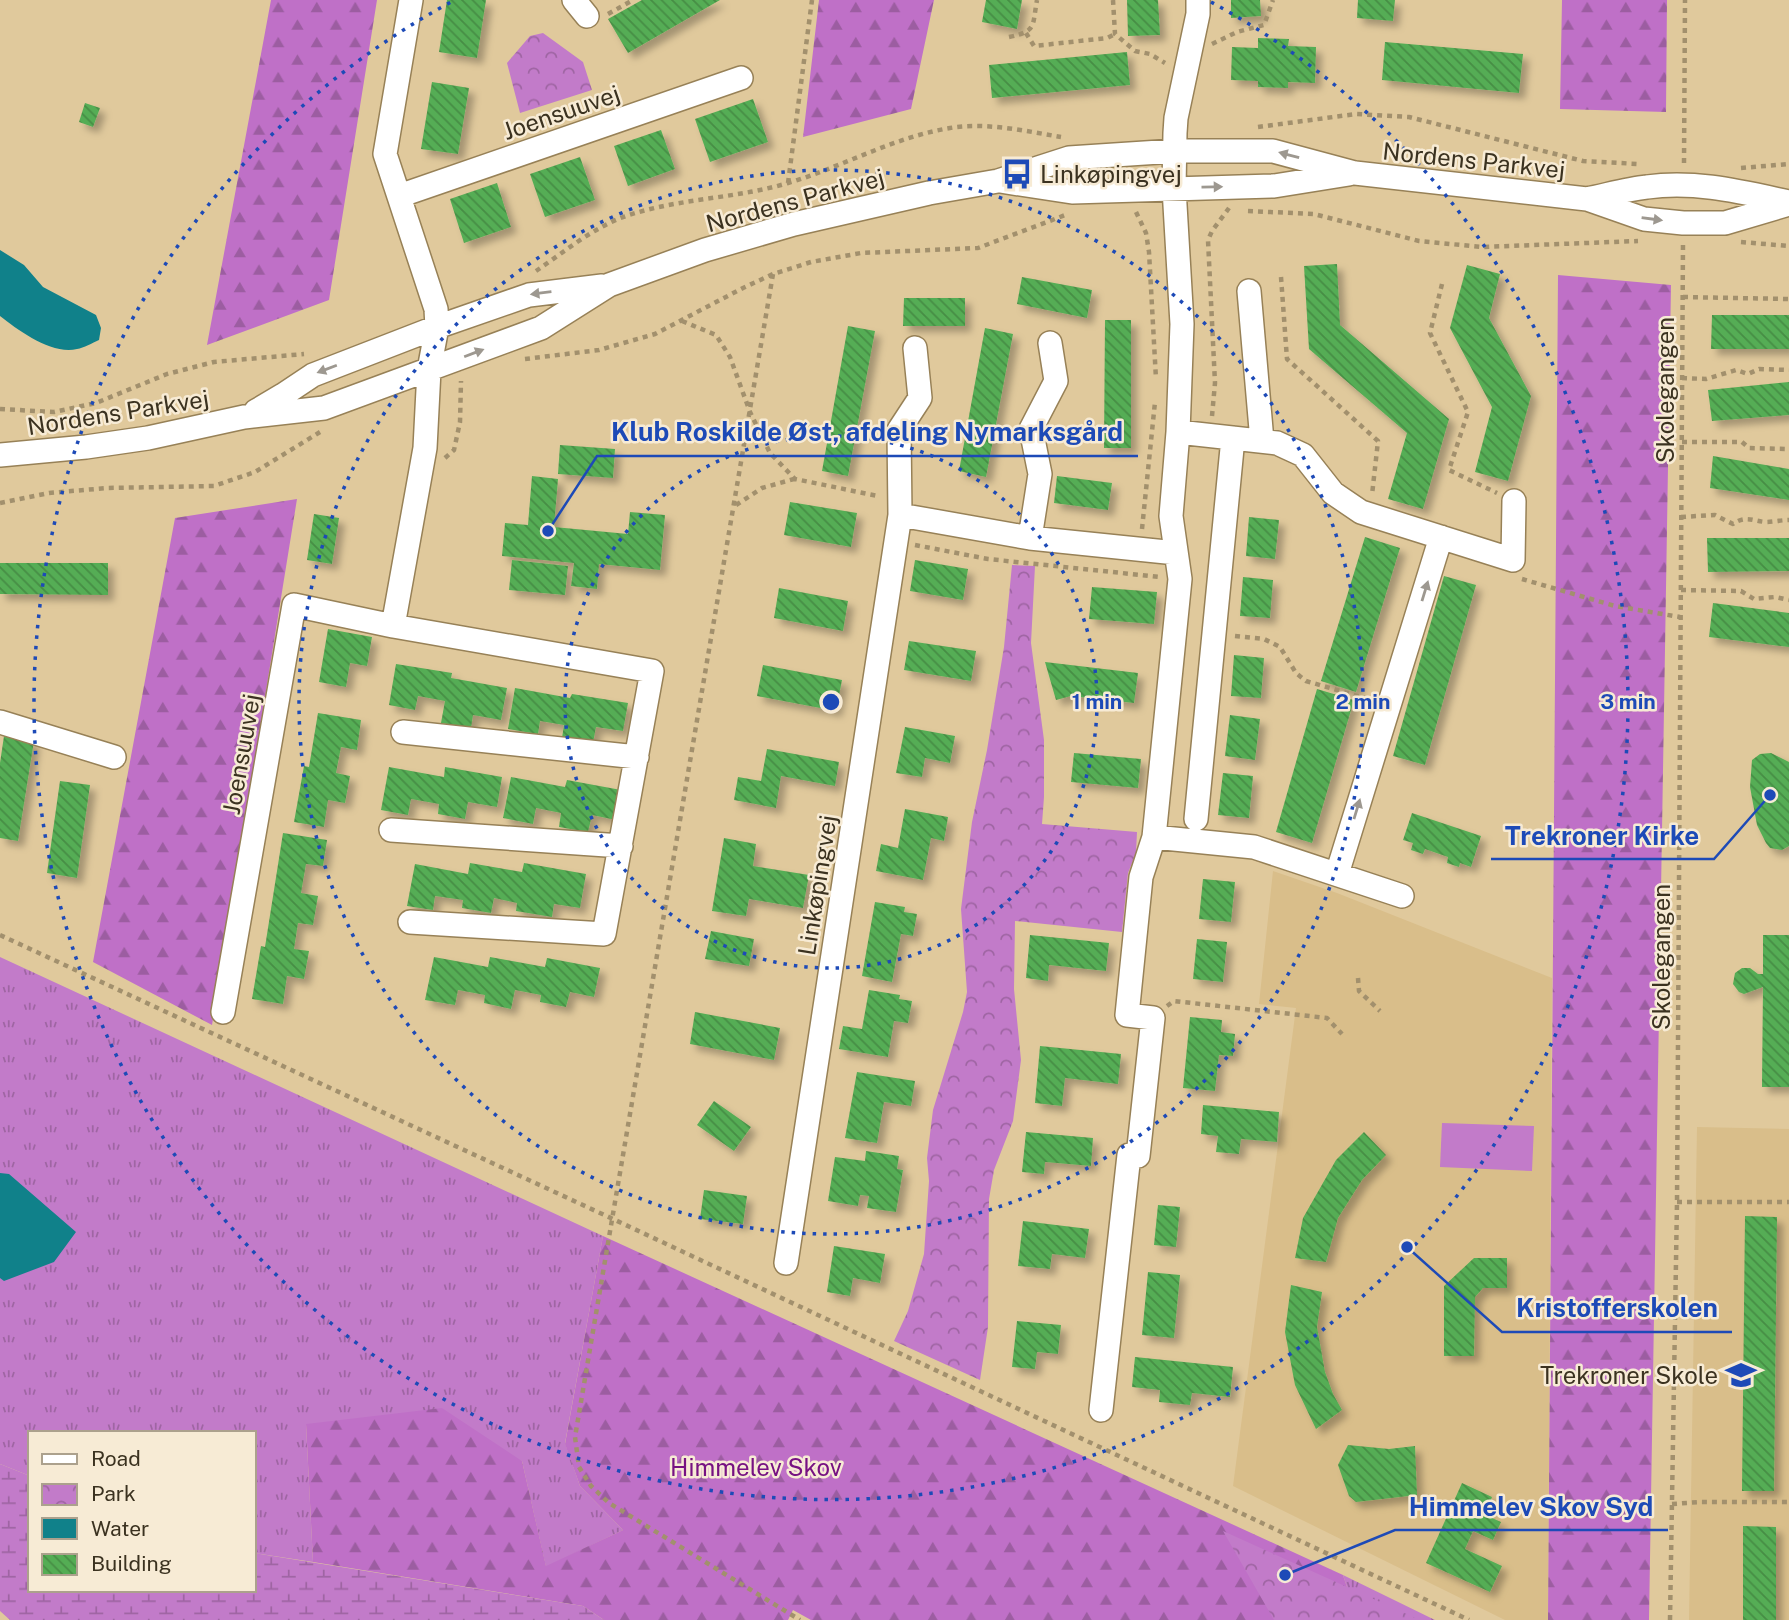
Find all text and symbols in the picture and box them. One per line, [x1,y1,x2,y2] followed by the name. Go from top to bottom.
[499,79,623,145] street label: Joensuuvej
[1381,136,1567,184] street label: Nordens Parkvej
[1278,149,1300,160] one-way arrow
[1000,157,1034,191] bus stop icon: Linkøpingvej
[1040,160,1182,188] place label: Linkøpingvej
[703,163,887,237] street label: Nordens Parkvej
[1202,181,1224,193] one-way arrow
[1641,214,1663,225] one-way arrow
[530,288,552,299] one-way arrow
[1651,317,1679,463] street label: Skolegangen
[463,348,484,359] one-way arrow
[316,364,337,375] one-way arrow
[25,384,211,440] street label: Nordens Parkvej
[597,409,1138,456] callout: Klub Roskilde Øst, afdeling Nymarksgård
[611,416,1123,447] text: Klub Roskilde Øst, afdeling Nymarksgård
[1420,581,1430,602] one-way arrow
[1072,689,1122,714] text: 1 min
[1335,689,1391,714] text: 2 min
[1600,689,1656,714] text: 3 min
[819,690,843,714] centre of rings
[217,691,265,817] street label: Joensuuvej
[1353,798,1363,819] one-way arrow
[1491,812,1714,859] callout: Trekroner Kirke
[792,813,842,957] street label: Linkøpingvej
[1505,820,1699,851] text: Trekroner Kirke
[1647,884,1675,1030] street label: Skolegangen
[1502,1285,1732,1332] callout: Kristofferskolen
[1516,1292,1718,1323] text: Kristofferskolen
[1724,1358,1758,1392] school or university icon: Trekroner Skole
[1540,1361,1718,1389] place label: Trekroner Skole
[28,1431,256,1592] legend
[91,1446,141,1471] text: Road
[670,1453,842,1481] park label: Himmelev Skov
[91,1481,136,1506] text: Park
[1395,1483,1668,1530] callout: Himmelev Skov Syd
[1409,1491,1653,1522] text: Himmelev Skov Syd
[91,1516,149,1541] text: Water
[91,1551,172,1576] text: Building

